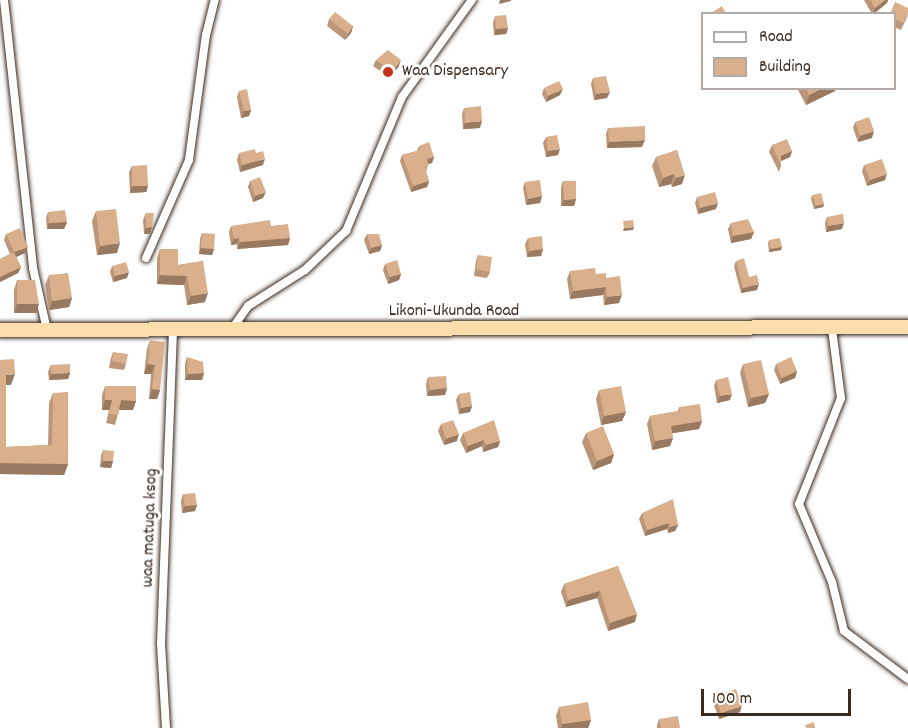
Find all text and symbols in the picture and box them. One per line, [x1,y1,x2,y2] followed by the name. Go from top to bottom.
[701,12,896,90] legend
[759,25,793,50] text: Road
[759,55,811,80] text: Building
[402,61,508,83] place label: Waa Dispensary
[379,63,397,81] marker: Waa Dispensary
[389,301,519,323] street label: Likoni-Ukunda Road
[138,468,164,588] street label: waa matuga ksog
[704,677,854,715] scale bar
[712,687,752,712] text: 100 m

